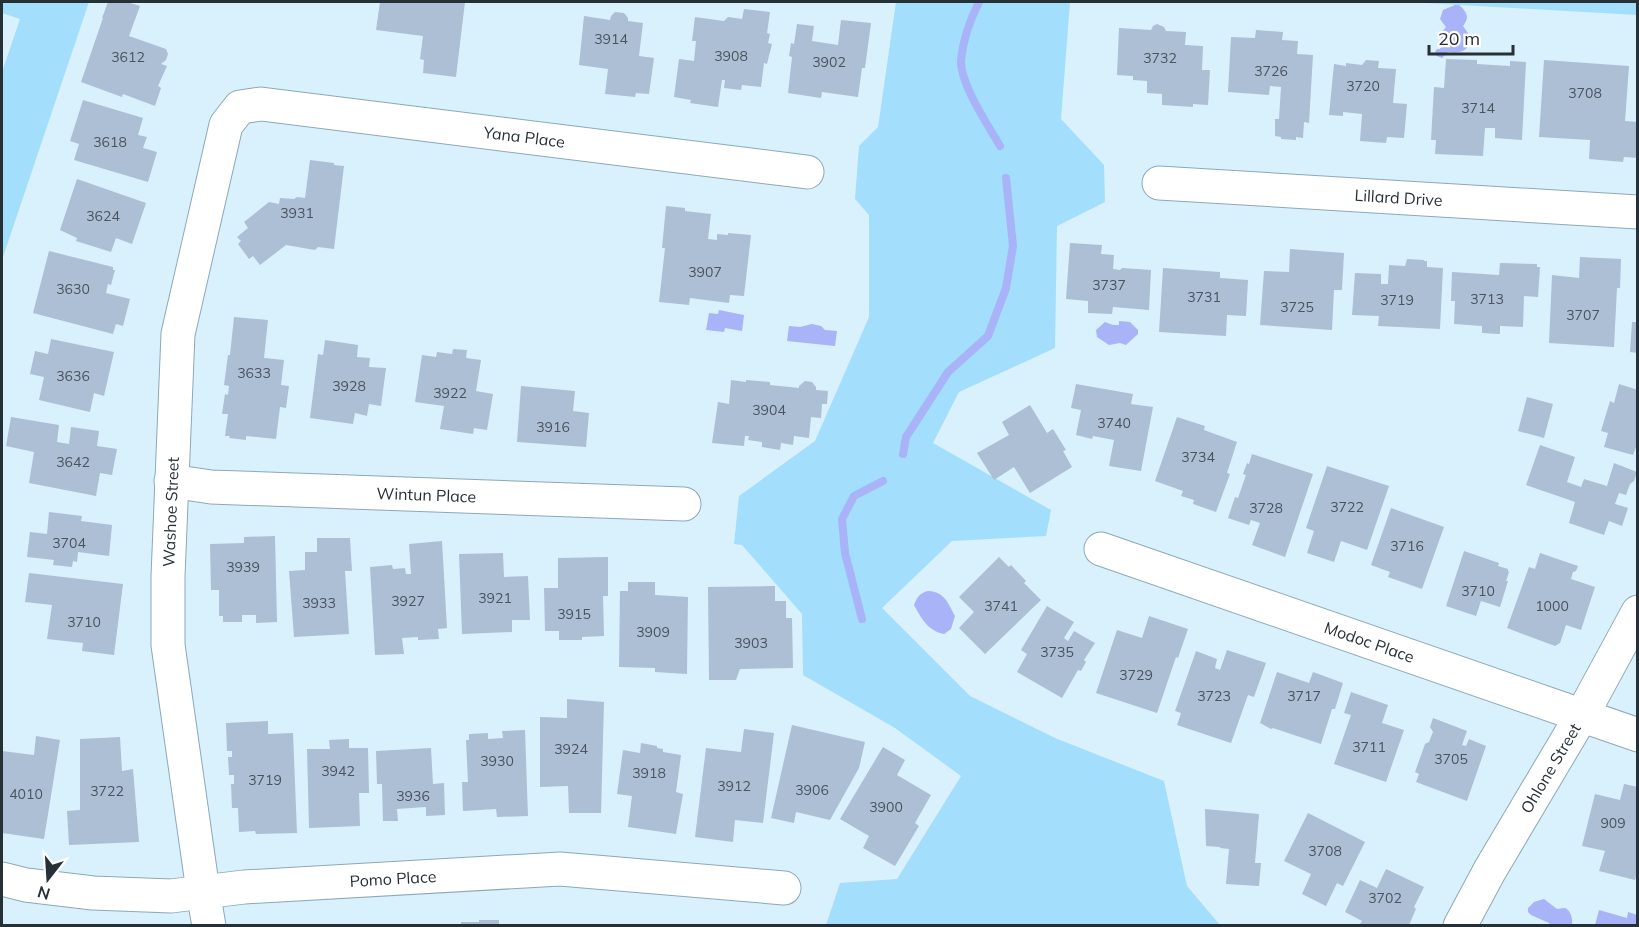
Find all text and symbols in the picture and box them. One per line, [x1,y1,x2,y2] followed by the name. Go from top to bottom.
[1429,18,1513,56] scale bar
[1438,27,1480,50] text: 20 m
[594,30,628,48] house number: 3914
[714,47,748,65] house number: 3908
[111,48,145,66] house number: 3612
[1143,49,1177,67] house number: 3732
[812,53,846,71] house number: 3902
[1254,62,1288,80] house number: 3726
[1346,77,1380,95] house number: 3720
[1568,84,1602,102] house number: 3708
[1461,99,1495,117] house number: 3714
[482,122,566,152] street label: Yana Place
[93,133,127,151] house number: 3618
[1354,185,1443,210] street label: Lillard Drive
[280,204,314,222] house number: 3931
[86,207,120,225] house number: 3624
[688,263,722,281] house number: 3907
[1092,276,1126,294] house number: 3737
[56,280,90,298] house number: 3630
[1187,288,1221,306] house number: 3731
[1470,290,1504,308] house number: 3713
[1380,291,1414,309] house number: 3719
[1280,298,1314,316] house number: 3725
[1566,306,1600,324] house number: 3707
[237,364,271,382] house number: 3633
[56,367,90,385] house number: 3636
[332,377,366,395] house number: 3928
[433,384,467,402] house number: 3922
[752,401,786,419] house number: 3904
[1097,414,1131,432] house number: 3740
[536,418,570,436] house number: 3916
[1181,448,1215,466] house number: 3734
[56,453,90,471] house number: 3642
[158,456,183,567] street label: Washoe Street
[376,483,477,507] street label: Wintun Place
[1330,498,1364,516] house number: 3722
[1249,499,1283,517] house number: 3728
[52,534,86,552] house number: 3704
[1390,537,1424,555] house number: 3716
[226,558,260,576] house number: 3939
[1461,582,1495,600] house number: 3710
[478,589,512,607] house number: 3921
[391,592,425,610] house number: 3927
[302,594,336,612] house number: 3933
[984,597,1018,615] house number: 3741
[1535,597,1569,615] house number: 1000
[557,605,591,623] house number: 3915
[67,613,101,631] house number: 3710
[1322,617,1417,667] street label: Modoc Place
[636,623,670,641] house number: 3909
[734,634,768,652] house number: 3903
[1040,643,1074,661] house number: 3735
[1119,666,1153,684] house number: 3729
[1197,687,1231,705] house number: 3723
[1287,687,1321,705] house number: 3717
[1516,719,1585,817] street label: Ohlone Street
[1352,738,1386,756] house number: 3711
[554,740,588,758] house number: 3924
[1434,750,1468,768] house number: 3705
[480,752,514,770] house number: 3930
[321,762,355,780] house number: 3942
[632,764,666,782] house number: 3918
[248,771,282,789] house number: 3719
[717,777,751,795] house number: 3912
[795,781,829,799] house number: 3906
[90,782,124,800] house number: 3722
[9,785,43,803] house number: 4010
[396,787,430,805] house number: 3936
[869,798,903,816] house number: 3900
[1600,814,1626,832] house number: 909
[1308,842,1342,860] house number: 3708
[18,849,78,909] north arrow
[349,866,437,891] street label: Pomo Place
[35,882,52,905] text: N
[1368,889,1402,907] house number: 3702

